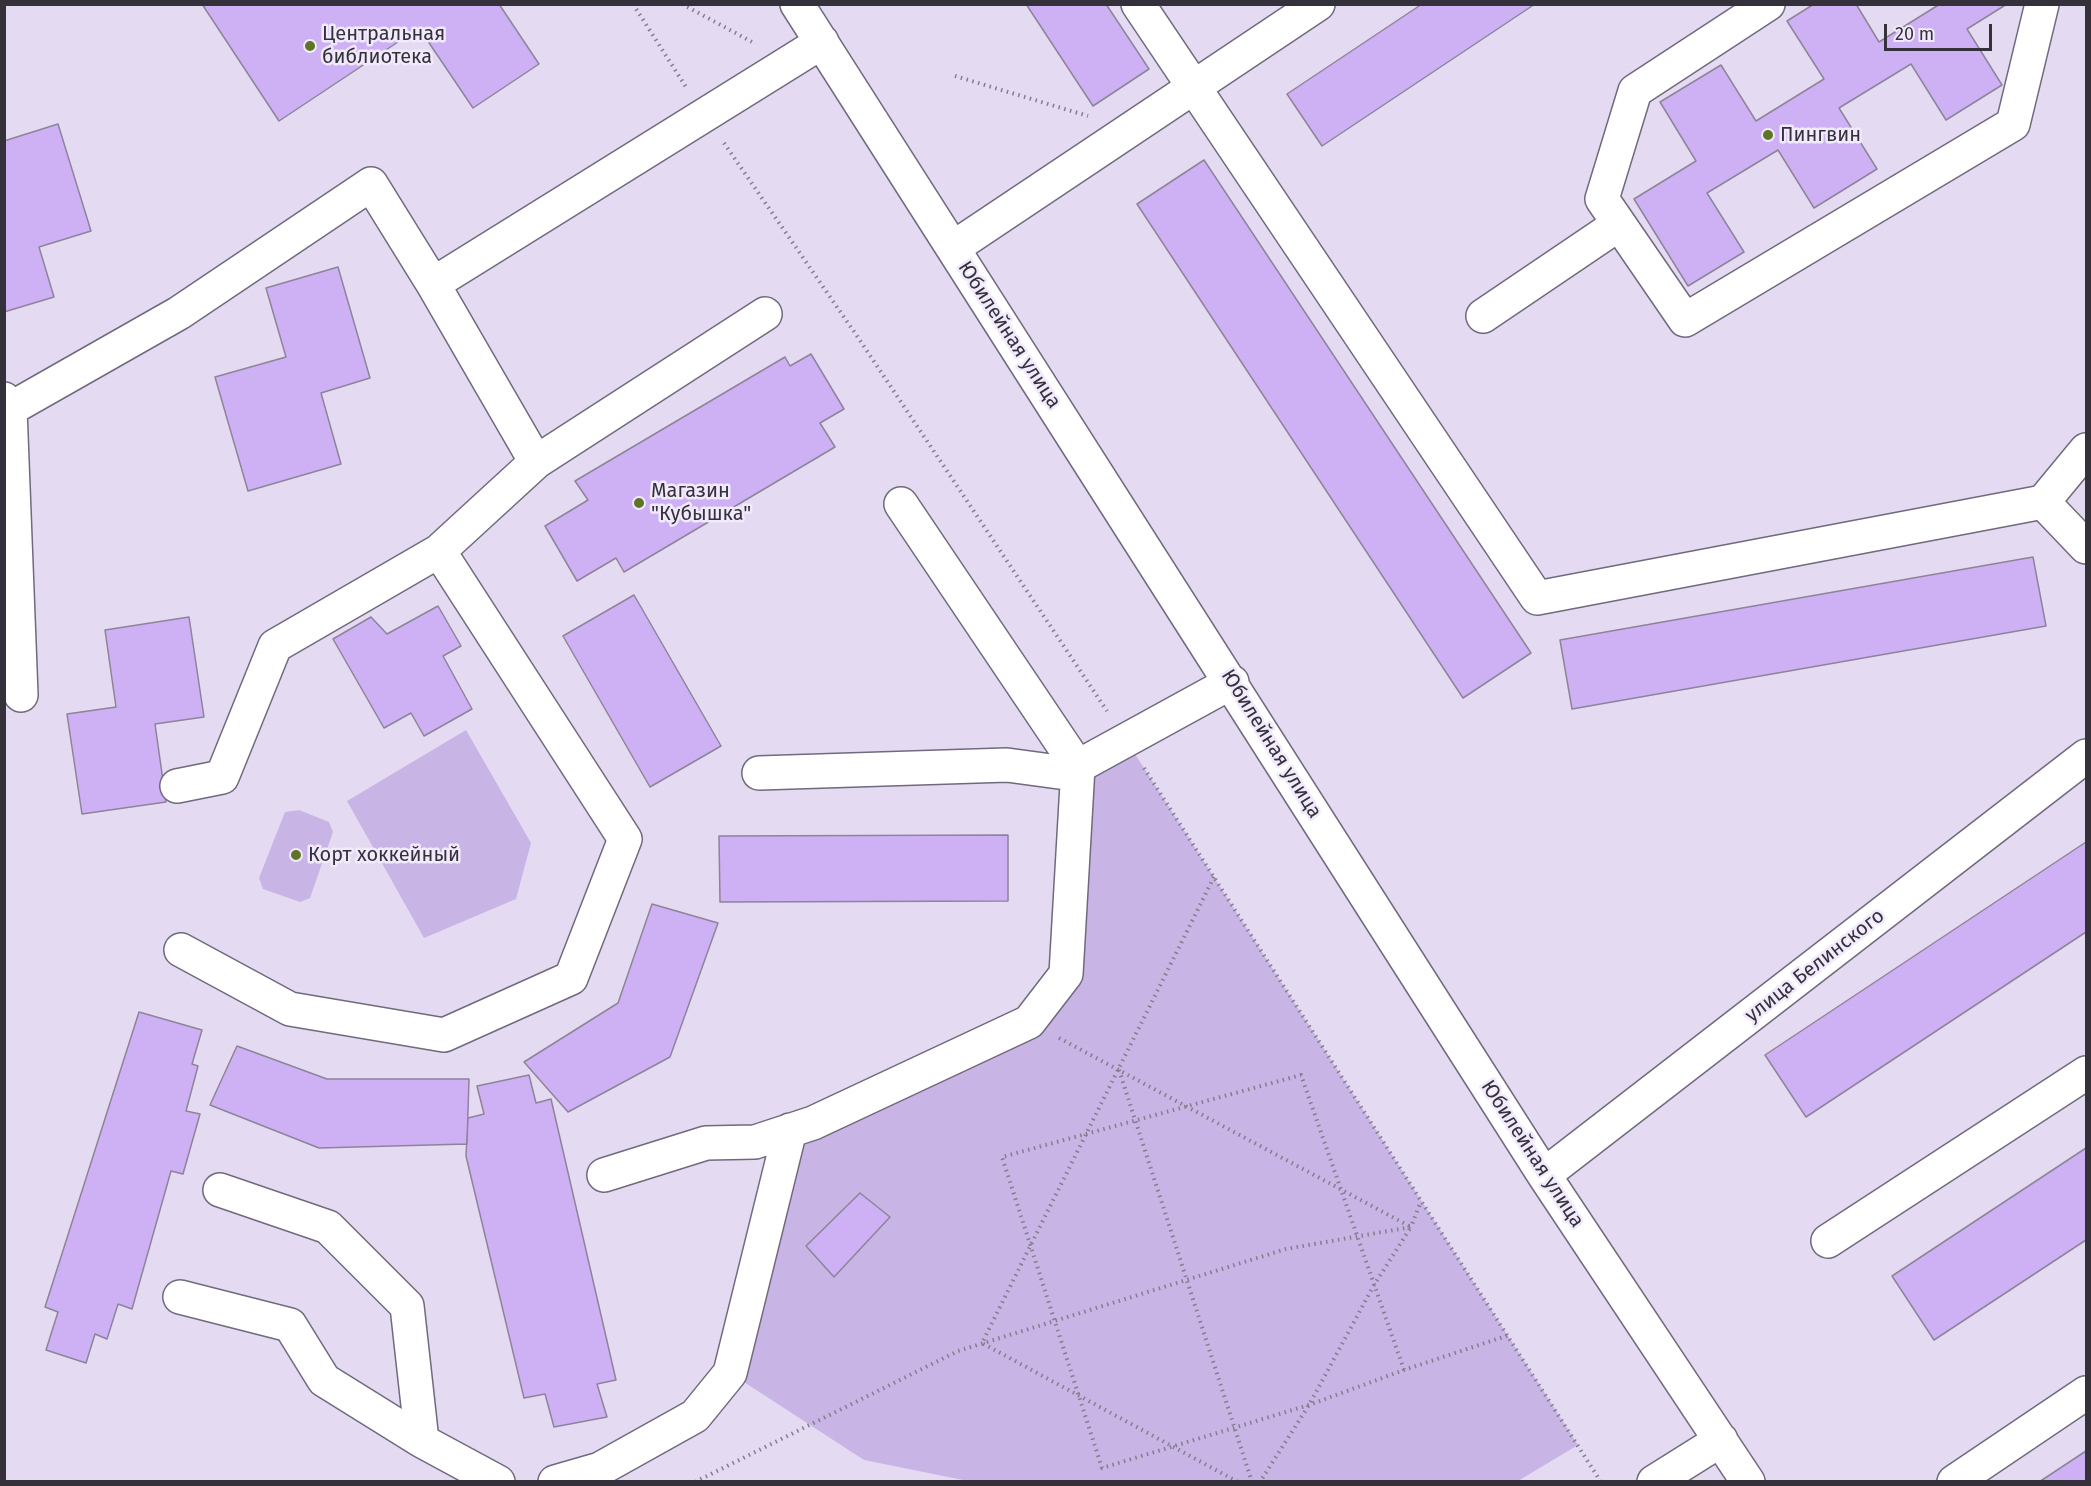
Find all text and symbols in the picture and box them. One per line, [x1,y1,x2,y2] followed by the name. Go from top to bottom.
[1887,12,1995,50] scale bar
[322,22,445,69] place label: Центральная библиотека
[1895,23,1934,45] text: 20 m
[303,39,317,53] marker: Центральная библиотека
[1780,123,1861,147] place label: Пингвин
[1761,128,1775,142] marker: Пингвин
[952,257,1066,413] street label: Юбилейная улица
[651,479,751,526] place label: Магазин "Кубышка"
[632,496,646,510] marker: Магазин "Кубышка"
[1216,665,1326,823] street label: Юбилейная улица
[308,843,460,867] place label: Корт хоккейный
[289,848,303,862] marker: Корт хоккейный
[1741,904,1889,1028] street label: улица Белинского
[1475,1076,1589,1232] street label: Юбилейная улица

